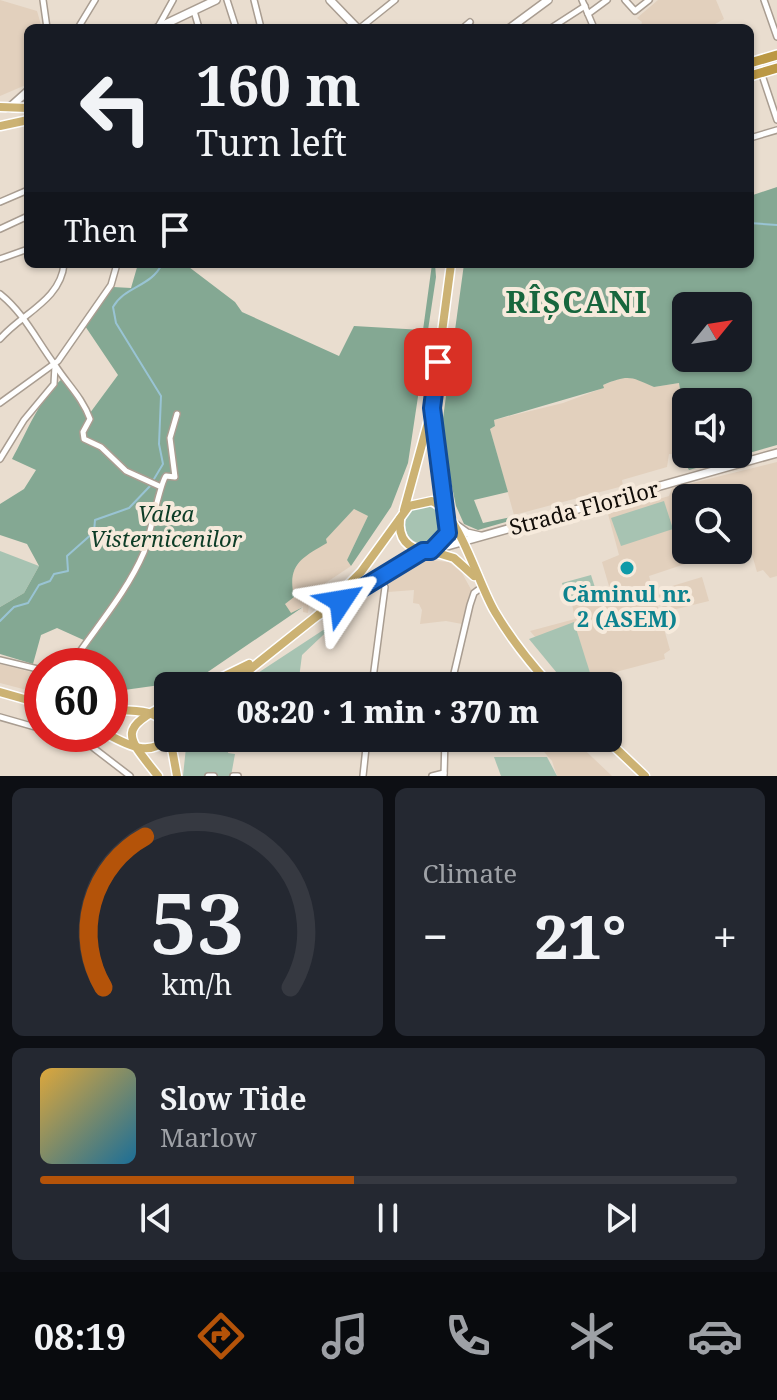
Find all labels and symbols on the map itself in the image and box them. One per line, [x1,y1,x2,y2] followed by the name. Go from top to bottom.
[505,281,649,322] district label: RÎȘCANI
[672,292,752,372] north arrow
[404,328,472,396] pin
[506,473,662,541] street label: Strada Florilor
[90,498,243,553] park label: Valea Visternicenilor
[299,559,383,643] position arrow
[618,559,636,577] marker: Căminul nr. 2 (ASEM)
[562,578,692,633] place label: Căminul nr. 2 (ASEM)
[24,648,128,752] speed limit sign: 60

